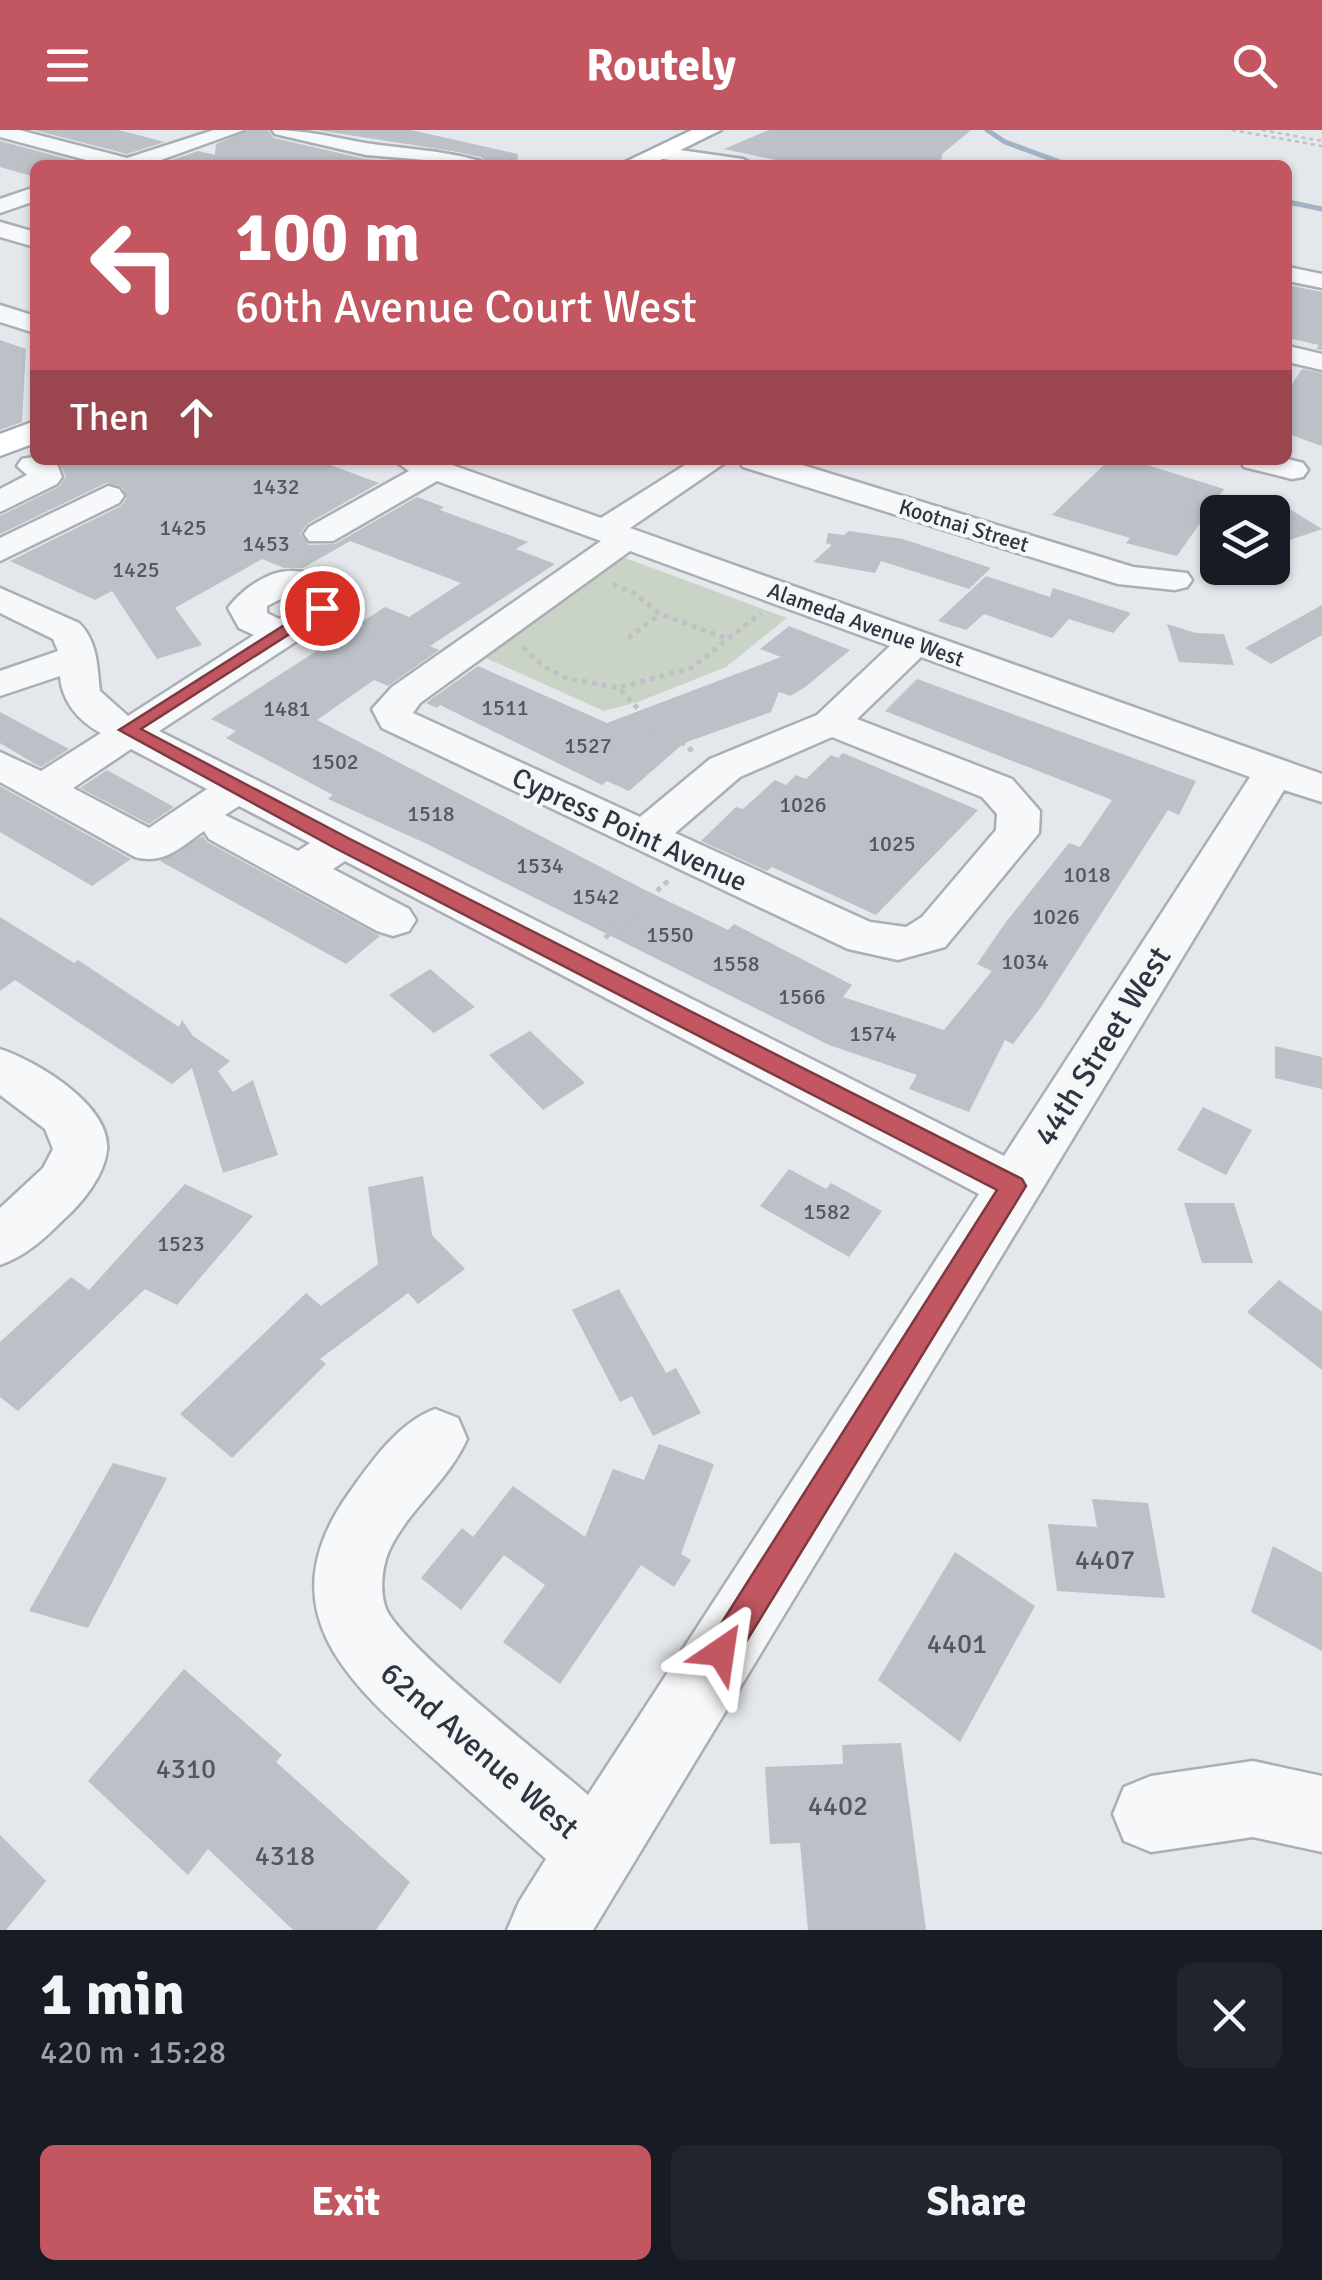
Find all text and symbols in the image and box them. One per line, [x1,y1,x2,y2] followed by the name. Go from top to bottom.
[40,38,95,93] icon: menu
[586,38,736,93] text: Routely
[1227,38,1282,93] icon: search
[235,194,420,280] text: 100 m
[70,200,200,330] icon: left
[235,280,697,335] text: 60th Avenue Court West
[169,390,224,445] icon: ahead
[70,394,149,441] text: Then
[252,473,300,500] house number: 1432
[896,493,1032,558] street label: Kootnai Street
[1200,495,1290,585] map controls
[1200,495,1290,585] button: layers
[159,514,207,541] house number: 1425
[242,530,290,557] house number: 1453
[112,556,160,583] house number: 1425
[280,566,365,651] pin
[764,576,968,673] street label: Alameda Avenue West
[295,581,350,636] icon: arrive
[481,694,529,721] house number: 1511
[263,695,311,722] house number: 1481
[564,732,612,759] house number: 1527
[311,748,359,775] house number: 1502
[507,761,752,899] street label: Cypress Point Avenue
[779,791,827,818] house number: 1026
[407,800,455,827] house number: 1518
[868,830,916,857] house number: 1025
[516,852,564,879] house number: 1534
[1063,861,1111,888] house number: 1018
[572,883,620,910] house number: 1542
[1032,903,1080,930] house number: 1026
[646,921,694,948] house number: 1550
[1026,939,1179,1153] street label: 44th Street West
[1001,948,1049,975] house number: 1034
[712,950,760,977] house number: 1558
[778,983,826,1010] house number: 1566
[849,1020,897,1047] house number: 1574
[803,1198,851,1225] house number: 1582
[157,1230,205,1257] house number: 1523
[1075,1543,1135,1577] house number: 4407
[669,1600,773,1704] position arrow
[927,1627,987,1661] house number: 4401
[372,1654,587,1847] street label: 62nd Avenue West
[156,1752,216,1786] house number: 4310
[808,1789,868,1823] house number: 4402
[255,1839,315,1873] house number: 4318
[40,1958,185,2032] text: 1 min
[1177,1963,1282,2068] button: close
[40,2033,226,2072] text: 420 m · 15:28
[40,2145,651,2260] button: Exit
[671,2145,1282,2260] button: Share

